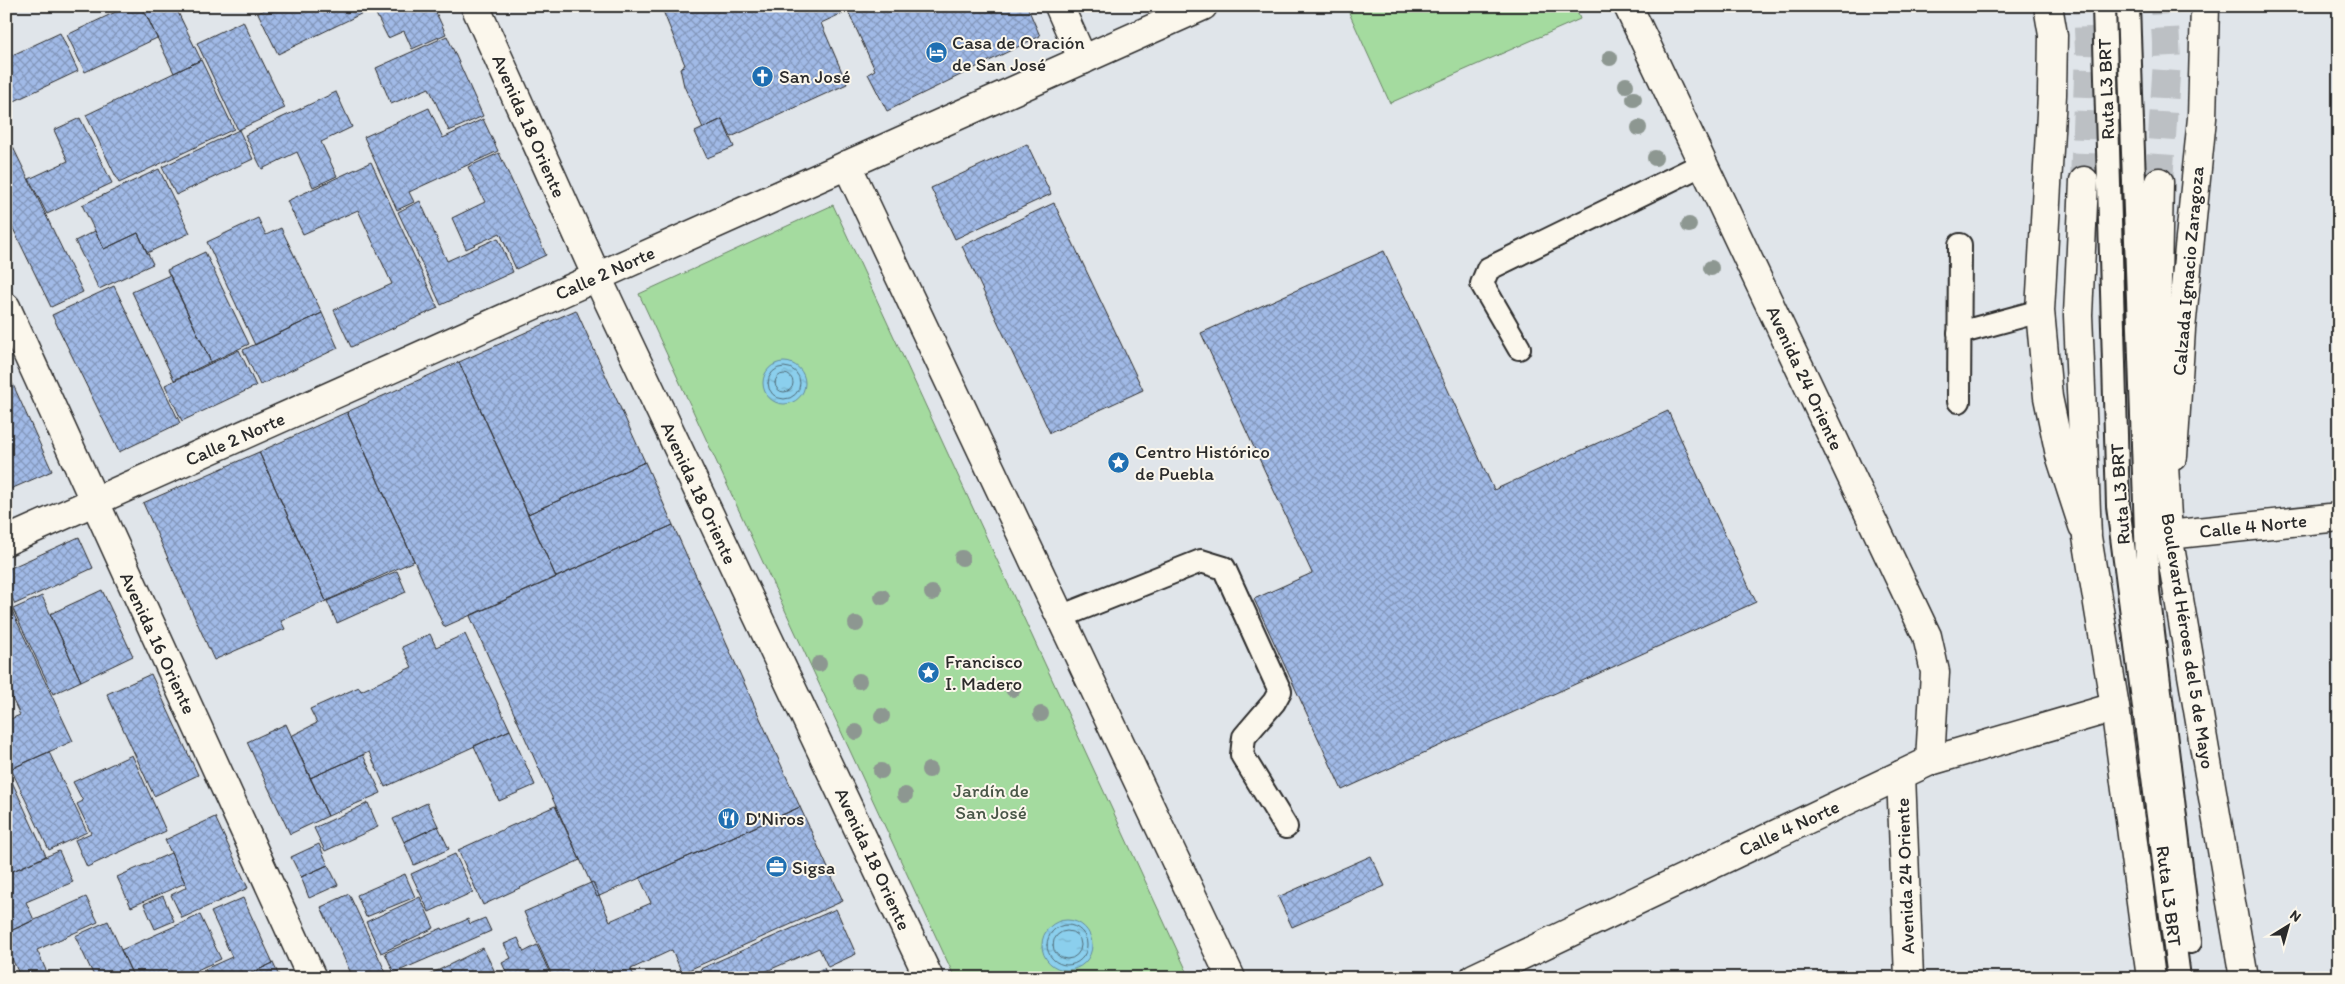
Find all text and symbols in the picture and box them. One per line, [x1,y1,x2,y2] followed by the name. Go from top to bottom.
[952,31,1085,76] place label: Casa de Oración de San José
[2093,38,2119,140] street label: Ruta L3 BRT
[924,41,948,65] hotel icon: Casa de Oración de San José
[487,51,571,201] street label: Avenida 18 Oriente
[751,64,775,88] church icon: San José
[779,65,851,88] place label: San José
[2167,165,2209,377] street label: Calzada Ignacio Zaragoza
[552,241,658,305] street label: Calle 2 Norte
[1761,302,1849,454] street label: Avenida 24 Oriente
[182,407,288,471] street label: Calle 2 Norte
[656,418,742,568] street label: Avenida 18 Oriente
[1135,440,1270,485] place label: Centro Histórico de Puebla
[2105,442,2135,545] street label: Ruta L3 BRT
[1107,450,1131,474] place icon: Centro Histórico de Puebla
[2198,509,2308,543] street label: Calle 4 Norte
[2156,511,2220,771] street label: Boulevard Héroes del 5 de Mayo
[115,568,201,718] street label: Avenida 16 Oriente
[945,650,1023,695] place label: Francisco I. Madero
[917,660,941,684] place icon: Francisco I. Madero
[953,779,1029,824] park label: Jardín de San José
[830,784,916,934] street label: Avenida 18 Oriente
[1735,795,1843,861] street label: Calle 4 Norte
[1891,797,1919,955] street label: Avenida 24 Oriente
[717,806,741,830] restaurant icon: D'Niros
[745,807,804,830] place label: D'Niros
[2151,844,2187,948] street label: Ruta L3 BRT
[764,855,788,879] office icon: Sigsa
[792,856,835,879] place label: Sigsa
[2262,902,2312,952] north arrow
[2287,906,2304,926] text: N

